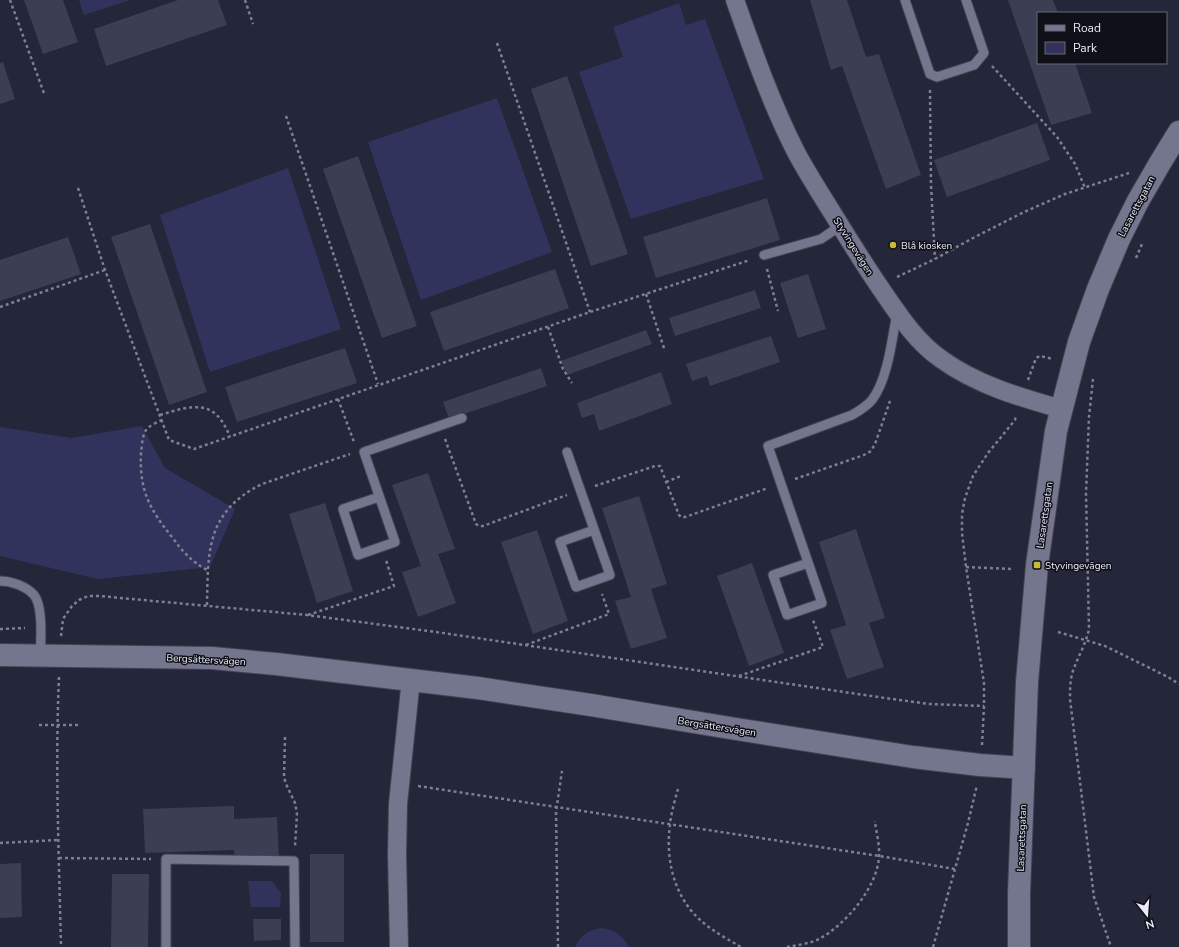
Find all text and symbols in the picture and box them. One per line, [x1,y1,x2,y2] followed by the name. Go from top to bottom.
[1037,12,1167,64] legend
[1073,20,1101,36] text: Road
[1073,40,1098,56] text: Park
[1115,174,1159,239] street label: Lasarettsgatan
[830,215,877,278] street label: Styvingevägen
[901,239,952,253] place label: Blå kiosken
[888,240,898,250] marker: Blå kiosken
[1033,481,1057,549] street label: Lasarettsgatan
[1045,559,1112,573] place label: Styvingevägen
[1032,560,1042,570] marker: Styvingevägen
[166,651,246,669] street label: Bergsättersvägen
[677,714,757,740] street label: Bergsättersvägen
[1014,804,1030,872] street label: Lasarettsgatan
[1127,895,1167,935] north arrow
[1144,916,1156,932] text: N

